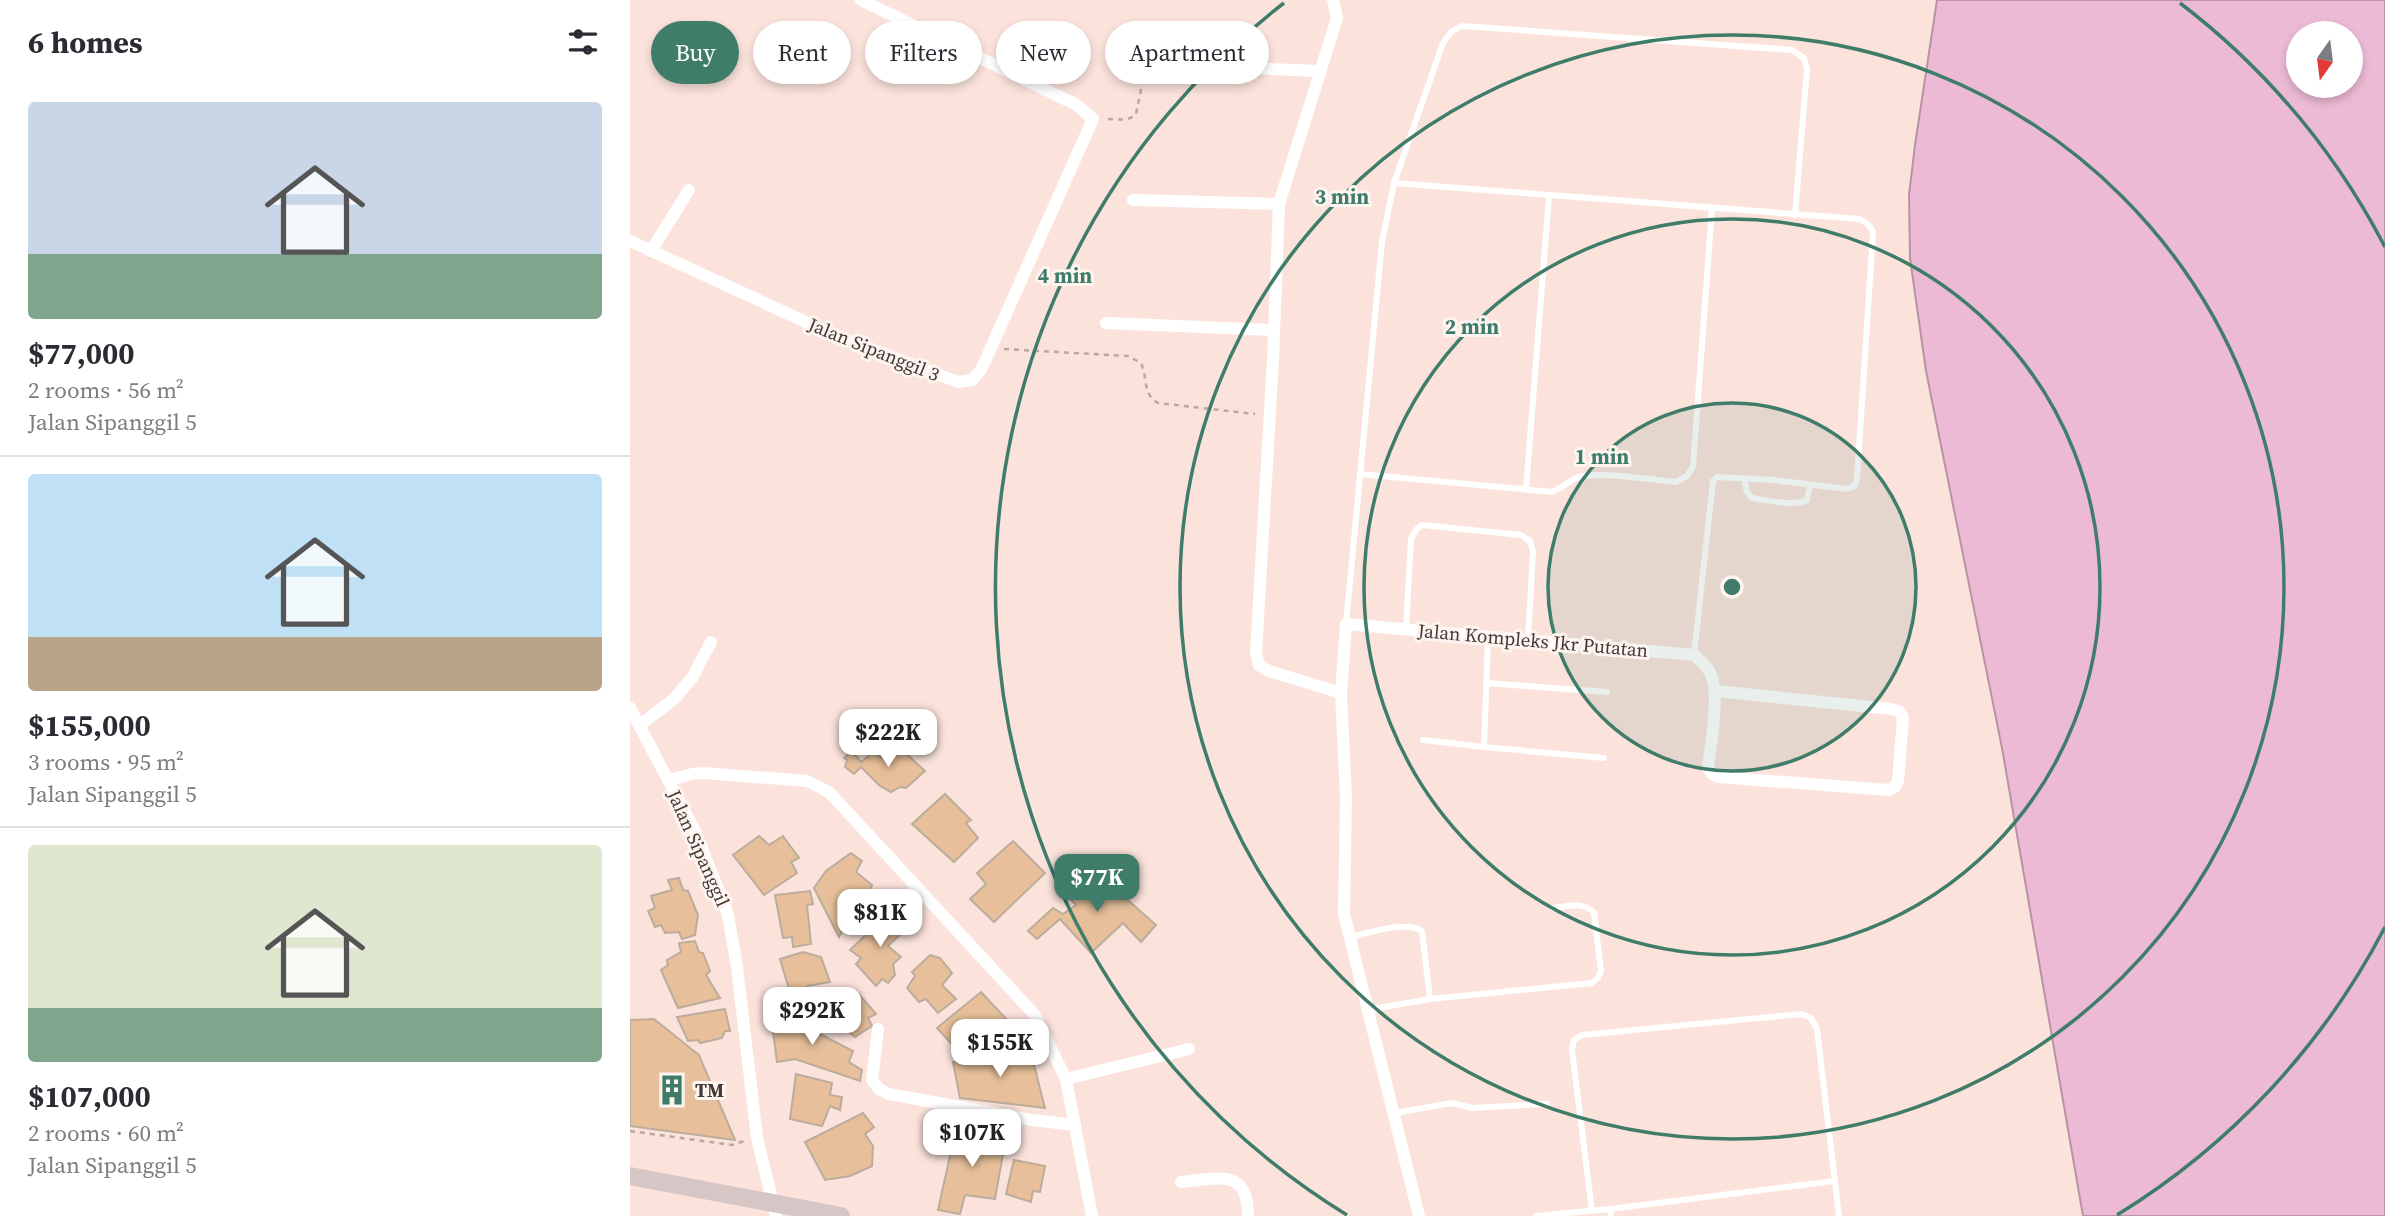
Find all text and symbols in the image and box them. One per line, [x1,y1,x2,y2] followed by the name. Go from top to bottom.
[651,21,739,84] chip: Buy
[753,21,851,84] chip: Rent
[865,21,982,84] chip: Filters
[996,21,1091,84] chip: New
[1105,21,1269,84] chip: Apartment
[2286,21,2362,98] north arrow
[2286,21,2363,98] map controls
[28,22,143,63] text: 6 homes
[564,23,602,61] icon: filters
[252,147,378,273] icon: home
[1315,182,1369,211] text: 3 min
[1038,261,1092,290] text: 4 min
[804,310,943,387] street label: Jalan Sipanggil 3
[1445,312,1499,341] text: 2 min
[28,333,135,374] text: $77,000
[28,374,184,406] text: 2 rooms · 56 m²
[28,406,197,438] text: Jalan Sipanggil 5
[1575,442,1629,471] text: 1 min
[252,519,378,645] icon: home
[1720,575,1744,599] centre of rings
[1416,617,1649,663] street label: Jalan Kompleks Jkr Putatan
[28,705,151,746] text: $155,000
[839,710,937,769] pin: $222K
[855,716,921,748] text: $222K
[28,746,184,778] text: 3 rooms · 95 m²
[28,778,197,810] text: Jalan Sipanggil 5
[661,784,737,911] street label: Jalan Sipanggil
[1056,855,1138,914] pin: $77K
[1070,861,1124,893] text: $77K
[252,890,378,1016] icon: home
[839,890,921,949] pin: $81K
[853,896,907,928] text: $81K
[763,988,861,1047] pin: $292K
[779,994,845,1026] text: $292K
[951,1020,1049,1079] pin: $155K
[967,1026,1033,1058] text: $155K
[655,1073,689,1107] building icon: TM
[28,1076,151,1117] text: $107,000
[695,1077,724,1103] place label: TM
[923,1110,1021,1169] pin: $107K
[939,1116,1005,1148] text: $107K
[28,1117,184,1149] text: 2 rooms · 60 m²
[28,1149,197,1181] text: Jalan Sipanggil 5

